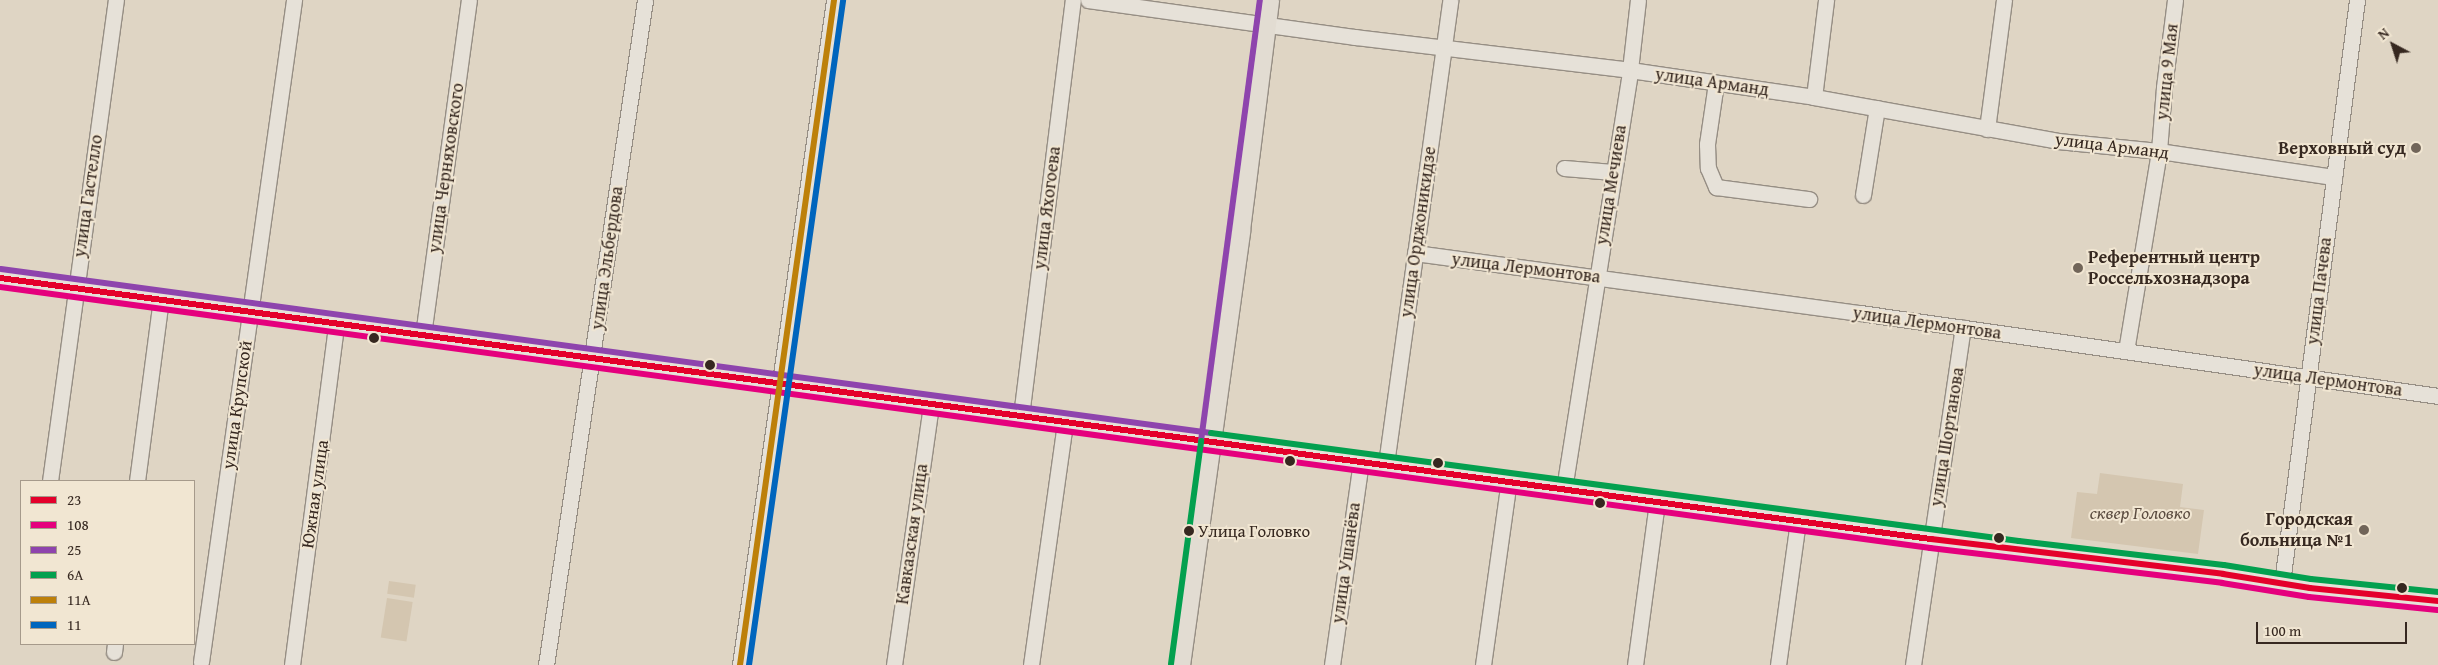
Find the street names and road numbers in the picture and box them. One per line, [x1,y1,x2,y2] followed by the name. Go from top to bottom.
[2151,23,2183,121] street label: улица 9 Мая
[1654,63,1770,101] street label: улица Арманд
[423,81,469,255] street label: улица Черняховского
[1591,123,1631,247] street label: улица Мечиева
[2054,128,2170,164] street label: улица Арманд
[69,133,107,259] street label: улица Гастелло
[1029,145,1065,271] street label: улица Яхогоева
[1395,145,1441,319] street label: улица Орджоникидзе
[586,185,628,331] street label: улица Эльбердова
[2302,236,2336,346] street label: улица Пачева
[1450,248,1602,288] street label: улица Лермонтова
[1851,302,2003,344] street label: улица Лермонтова
[217,339,257,471] street label: улица Крупской
[2252,359,2404,401] street label: улица Лермонтова
[1925,366,1969,508] street label: улица Шортанова
[297,438,333,550] street label: Южная улица
[891,462,933,606] street label: Кавказская улица
[1327,501,1365,625] street label: улица Ушанёва

